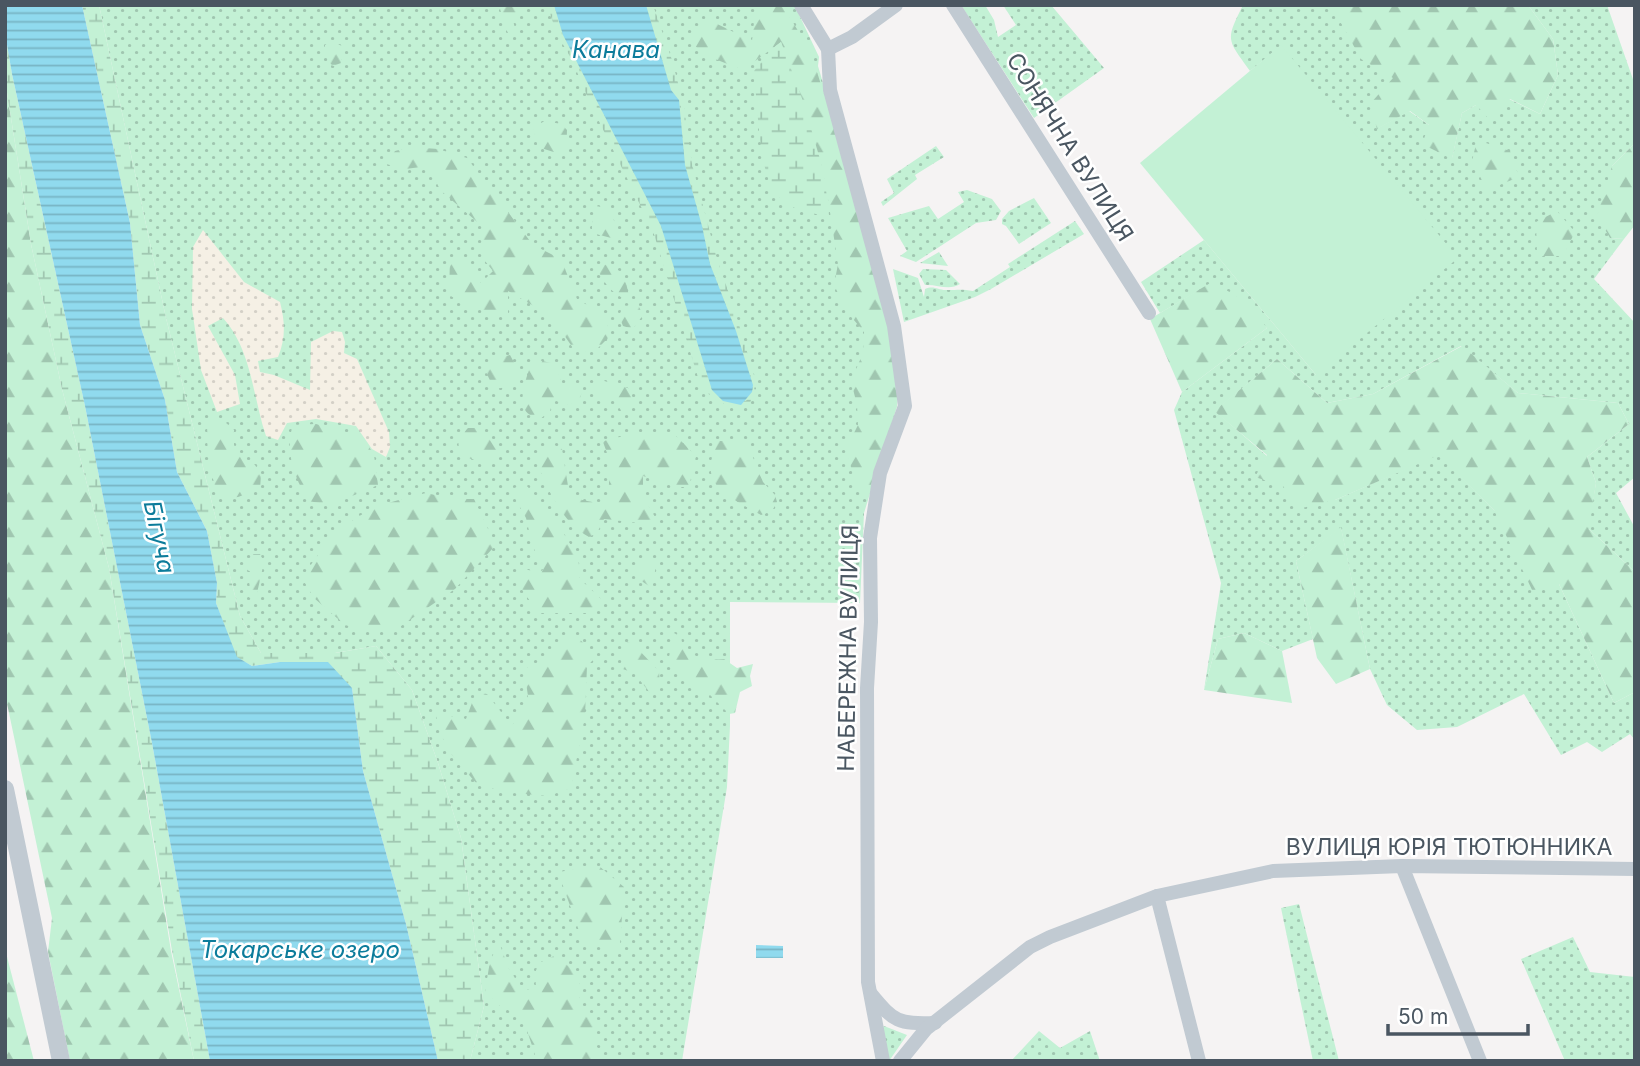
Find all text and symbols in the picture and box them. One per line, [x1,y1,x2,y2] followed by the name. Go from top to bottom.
[572,35,660,64] water label: Канава
[1001,47,1139,247] street label: СОНЯЧНА ВУЛИЦЯ
[138,498,181,576] water label: Бігуча
[832,524,864,772] street label: НАБЕРЕЖНА ВУЛИЦЯ
[1286,833,1612,861] street label: ВУЛИЦЯ ЮРІЯ ТЮТЮННИКА
[200,935,400,964] water label: Токарське озеро
[1388,992,1528,1036] scale bar
[1398,1004,1448,1029] text: 50 m

